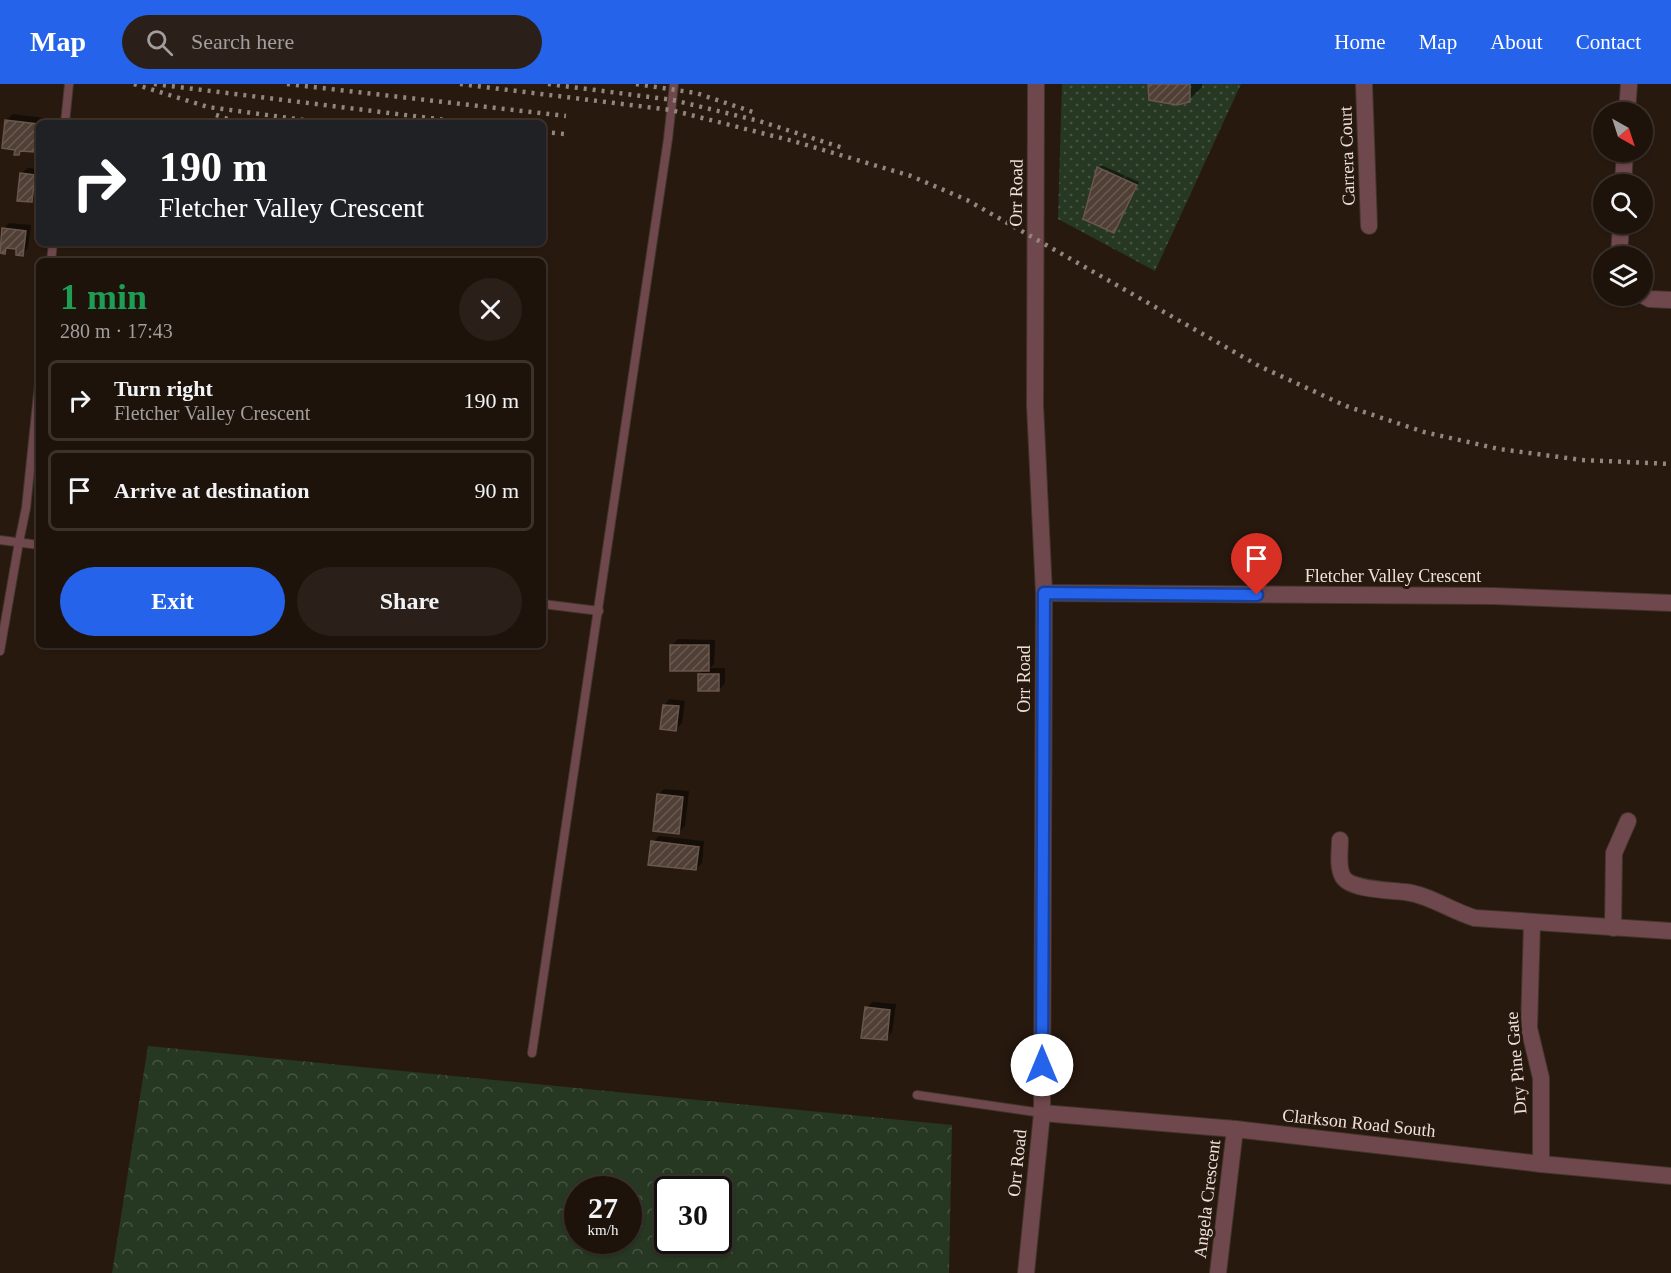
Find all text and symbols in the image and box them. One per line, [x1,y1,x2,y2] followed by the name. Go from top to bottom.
[122,15,542,69] search box
[30,26,86,57] text: Map
[143,26,176,59] icon: search
[191,29,294,54] text: Search here
[1334,30,1386,54] text: Home
[1419,30,1457,54] text: Map
[1490,30,1543,54] text: About
[1576,30,1641,54] text: Contact
[1593,102,1653,162] north arrow
[1593,102,1653,306] map controls
[1335,106,1359,206] street label: Carrera Court
[60,144,138,222] icon: right
[159,144,268,190] text: 190 m
[1005,159,1027,227] street label: Orr Road
[1593,174,1653,234] button: search
[159,193,424,223] text: Fletcher Valley Crescent
[1593,246,1653,306] button: layers
[60,277,147,317] text: 1 min
[459,278,522,341] button: close
[60,320,173,342] text: 280 m · 17:43
[114,376,213,401] text: Turn right
[63,384,96,417] icon: right
[463,388,519,413] text: 190 m
[114,402,310,424] text: Fletcher Valley Crescent
[63,474,96,507] icon: arrive
[114,478,310,503] text: Arrive at destination
[474,478,519,503] text: 90 m
[1231,533,1282,595] pin
[1240,542,1273,575] icon: arrive
[1305,566,1481,586] street label: Fletcher Valley Crescent
[60,567,285,636] button: Exit
[297,567,522,636] button: Share
[1014,645,1034,713] street label: Orr Road
[1502,1011,1530,1115] street label: Dry Pine Gate
[1010,1033,1074,1097] position arrow
[1281,1105,1437,1141] street label: Clarkson Road South
[1004,1128,1030,1198] street label: Orr Road
[1190,1138,1224,1260] street label: Angela Crescent
[654,1176,732,1254] speed limit sign: 30
[588,1191,618,1224] text: 27
[588,1222,618,1238] text: km/h

